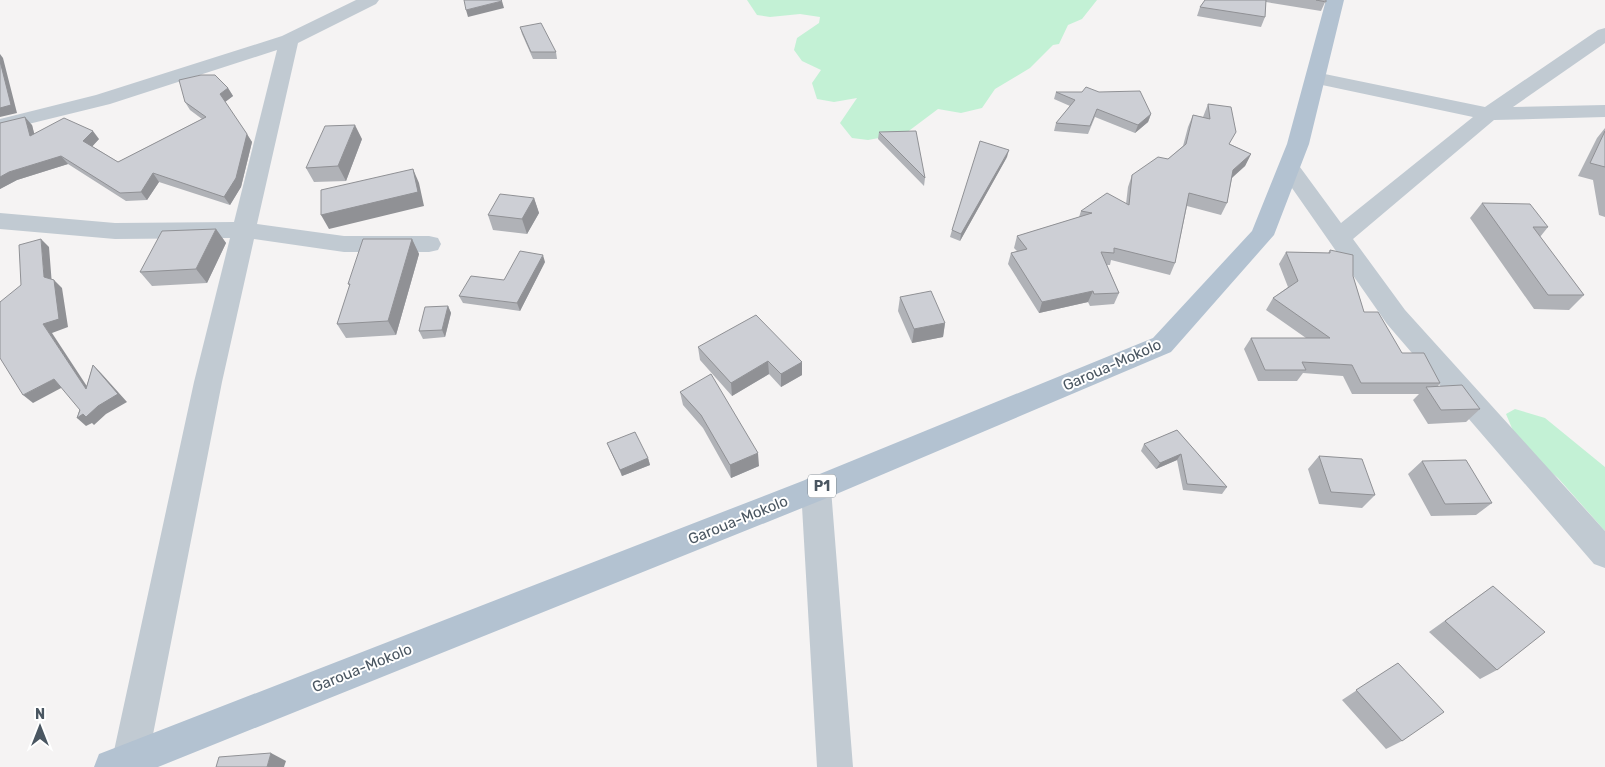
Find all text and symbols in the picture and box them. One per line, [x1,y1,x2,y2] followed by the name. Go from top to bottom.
[1060,335,1164,395] street label: Garoua-Mokolo
[808,474,836,498] road number: P1
[686,492,790,548] street label: Garoua-Mokolo
[310,640,414,696] street label: Garoua-Mokolo
[15,702,65,752] north arrow
[35,706,45,723] text: N

